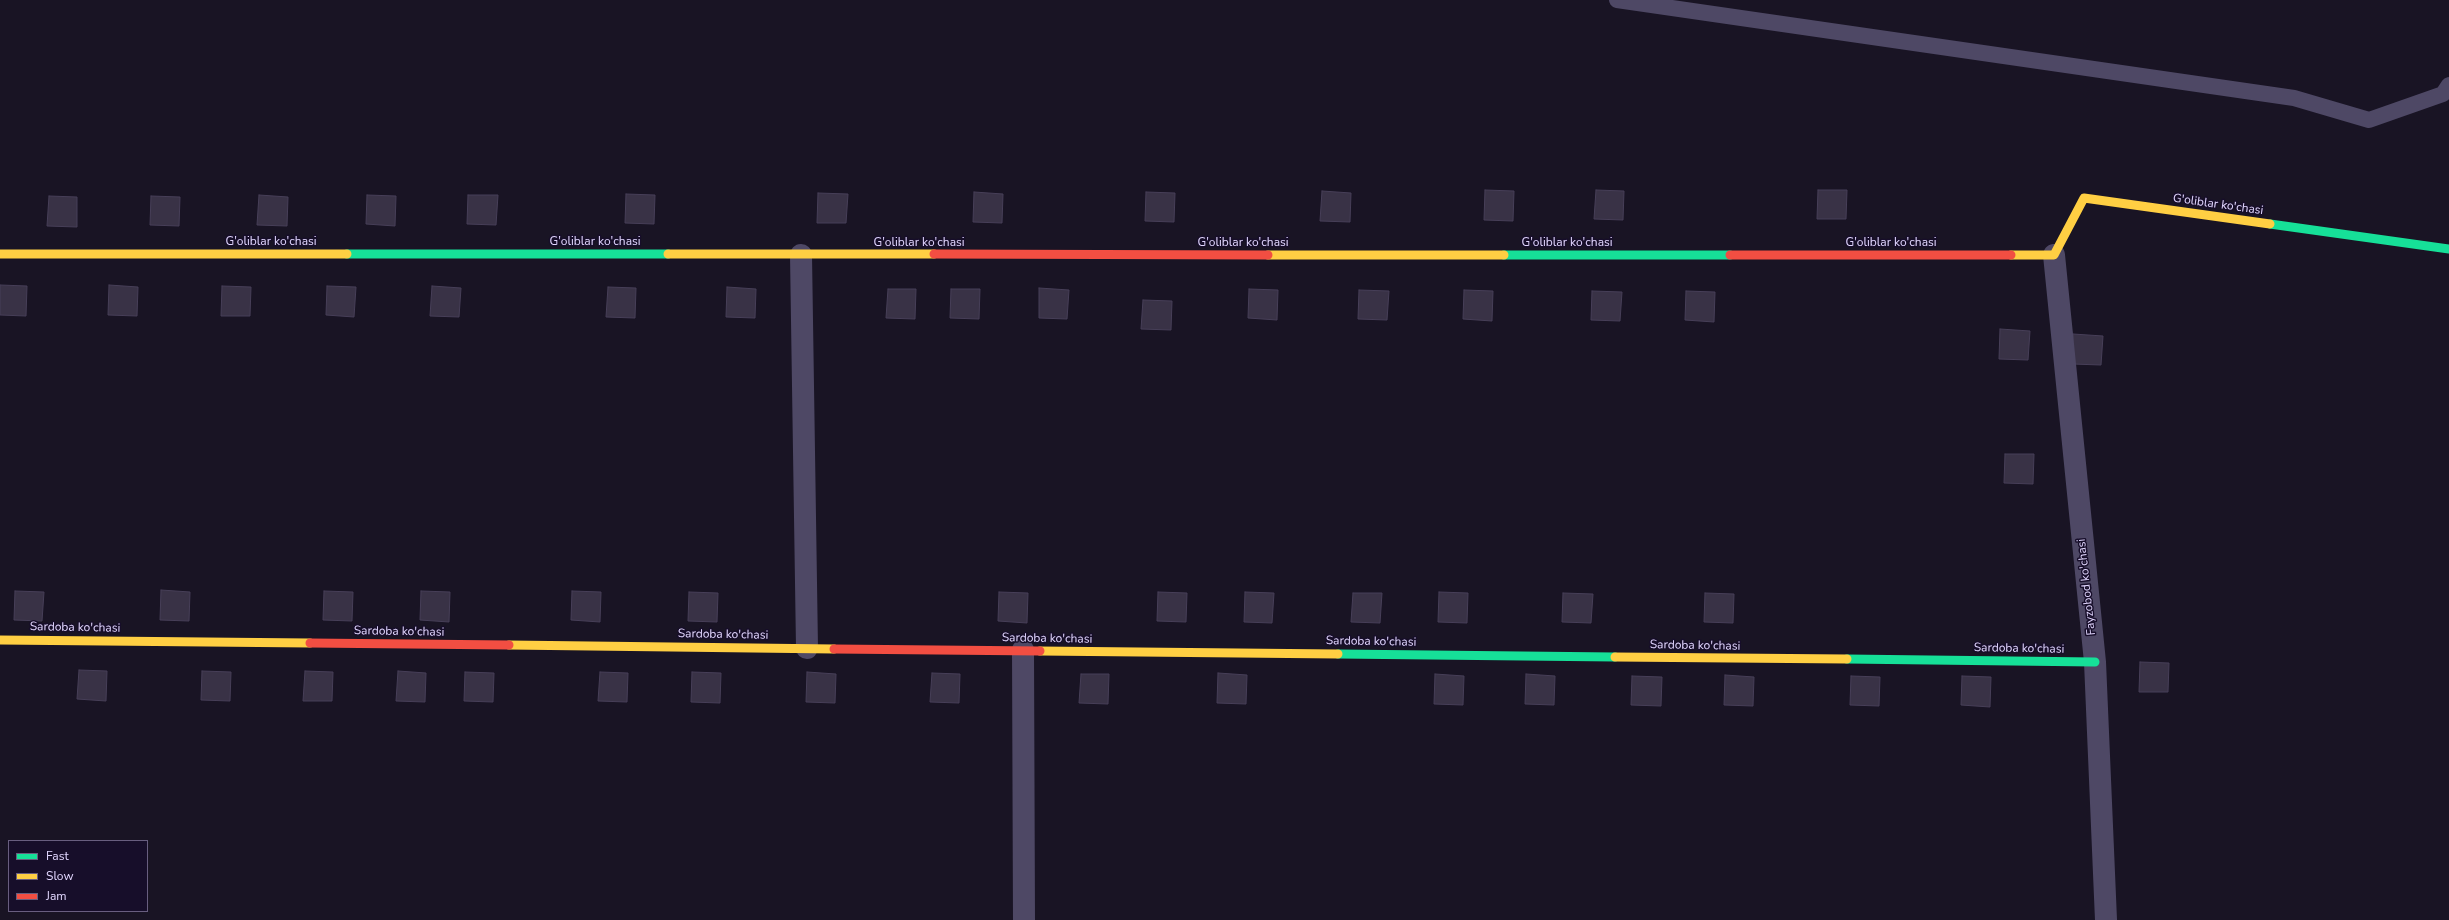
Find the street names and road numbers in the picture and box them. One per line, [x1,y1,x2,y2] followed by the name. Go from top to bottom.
[2172,192,2264,218] street label: G'oliblar ko'chasi
[225,235,317,249] street label: G'oliblar ko'chasi
[549,235,641,249] street label: G'oliblar ko'chasi
[873,236,965,250] street label: G'oliblar ko'chasi
[1197,236,1289,250] street label: G'oliblar ko'chasi
[1521,236,1613,250] street label: G'oliblar ko'chasi
[1845,236,1937,250] street label: G'oliblar ko'chasi
[2075,538,2099,636] street label: Fayzobod ko'chasi
[30,620,120,636] street label: Sardoba ko'chasi
[354,624,444,640] street label: Sardoba ko'chasi
[678,627,768,643] street label: Sardoba ko'chasi
[1002,631,1092,647] street label: Sardoba ko'chasi
[1326,634,1416,650] street label: Sardoba ko'chasi
[1650,638,1740,654] street label: Sardoba ko'chasi
[1974,641,2064,657] street label: Sardoba ko'chasi

